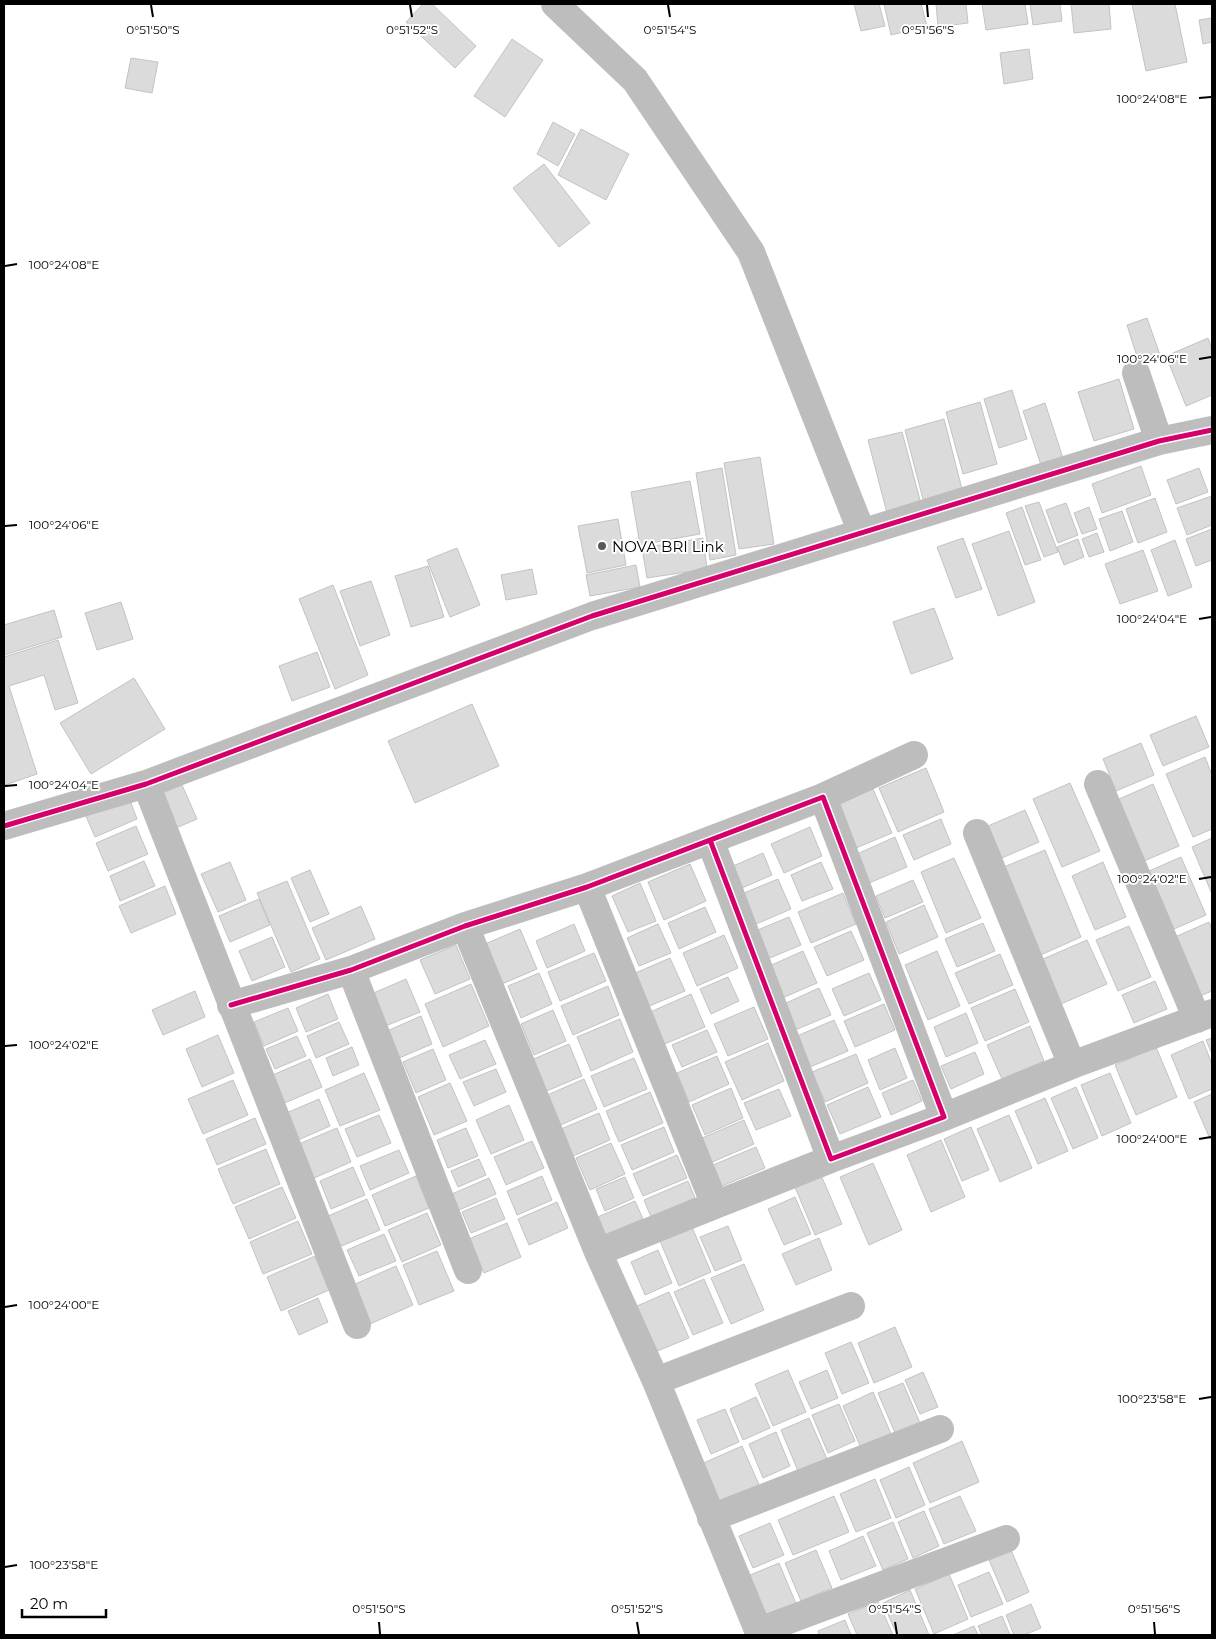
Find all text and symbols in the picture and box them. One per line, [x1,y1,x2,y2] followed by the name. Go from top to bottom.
[126,22,180,37] text: 0°51'50"S
[386,22,438,37] text: 0°51'52"S
[644,22,696,37] text: 0°51'54"S
[902,22,954,37] text: 0°51'56"S
[1117,91,1187,106] text: 100°24'08"E
[29,257,99,272] text: 100°24'08"E
[1117,351,1187,366] text: 100°24'06"E
[29,517,99,532] text: 100°24'06"E
[612,537,724,556] place label: NOVA BRI Link
[596,540,608,552] marker: NOVA BRI Link
[1117,611,1187,626] text: 100°24'04"E
[29,777,99,792] text: 100°24'04"E
[1117,871,1187,886] text: 100°24'02"E
[29,1037,99,1052] text: 100°24'02"E
[1117,1131,1187,1146] text: 100°24'00"E
[29,1297,99,1312] text: 100°24'00"E
[1118,1391,1186,1406] text: 100°23'58"E
[30,1557,98,1572] text: 100°23'58"E
[22,1586,106,1618] scale bar
[30,1594,68,1613] text: 20 m
[352,1601,406,1616] text: 0°51'50"S
[611,1601,663,1616] text: 0°51'52"S
[869,1601,921,1616] text: 0°51'54"S
[1128,1601,1180,1616] text: 0°51'56"S

